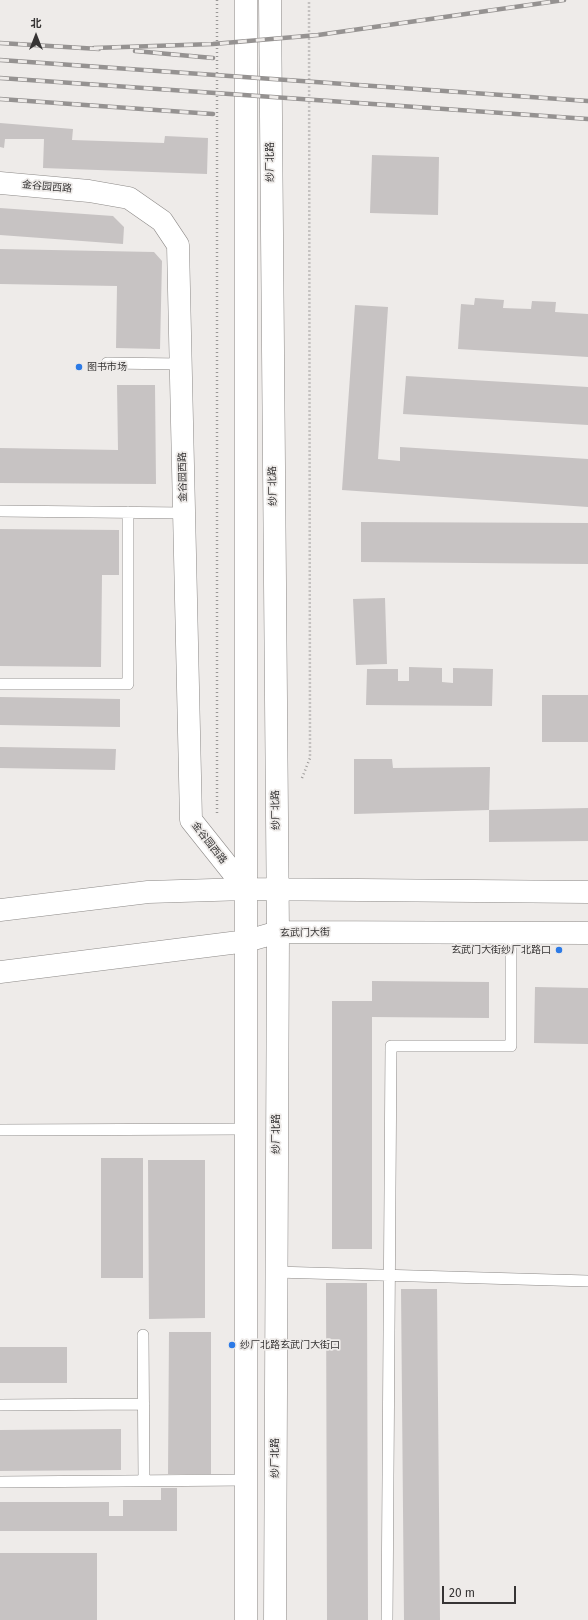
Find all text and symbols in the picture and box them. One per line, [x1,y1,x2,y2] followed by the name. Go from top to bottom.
[16,16,56,56] north arrow
[31,17,42,30] text: 北
[264,142,276,182] street label: 纱厂北路
[22,179,72,195] street label: 金谷园西路
[87,361,127,373] place label: 图书市场
[74,362,84,372] marker: 图书市场
[177,452,189,502] street label: 金谷园西路
[267,466,279,506] street label: 纱厂北路
[270,790,282,830] street label: 纱厂北路
[189,820,229,866] street label: 金谷园西路
[280,927,330,939] street label: 玄武门大街
[451,944,551,956] place label: 玄武门大街纱厂北路口
[554,945,564,955] marker: 玄武门大街纱厂北路口
[270,1114,282,1154] street label: 纱厂北路
[240,1339,340,1351] place label: 纱厂北路玄武门大街口
[227,1340,237,1350] marker: 纱厂北路玄武门大街口
[269,1438,281,1478] street label: 纱厂北路
[444,1578,518,1604] scale bar
[449,1586,475,1600] text: 20 m

